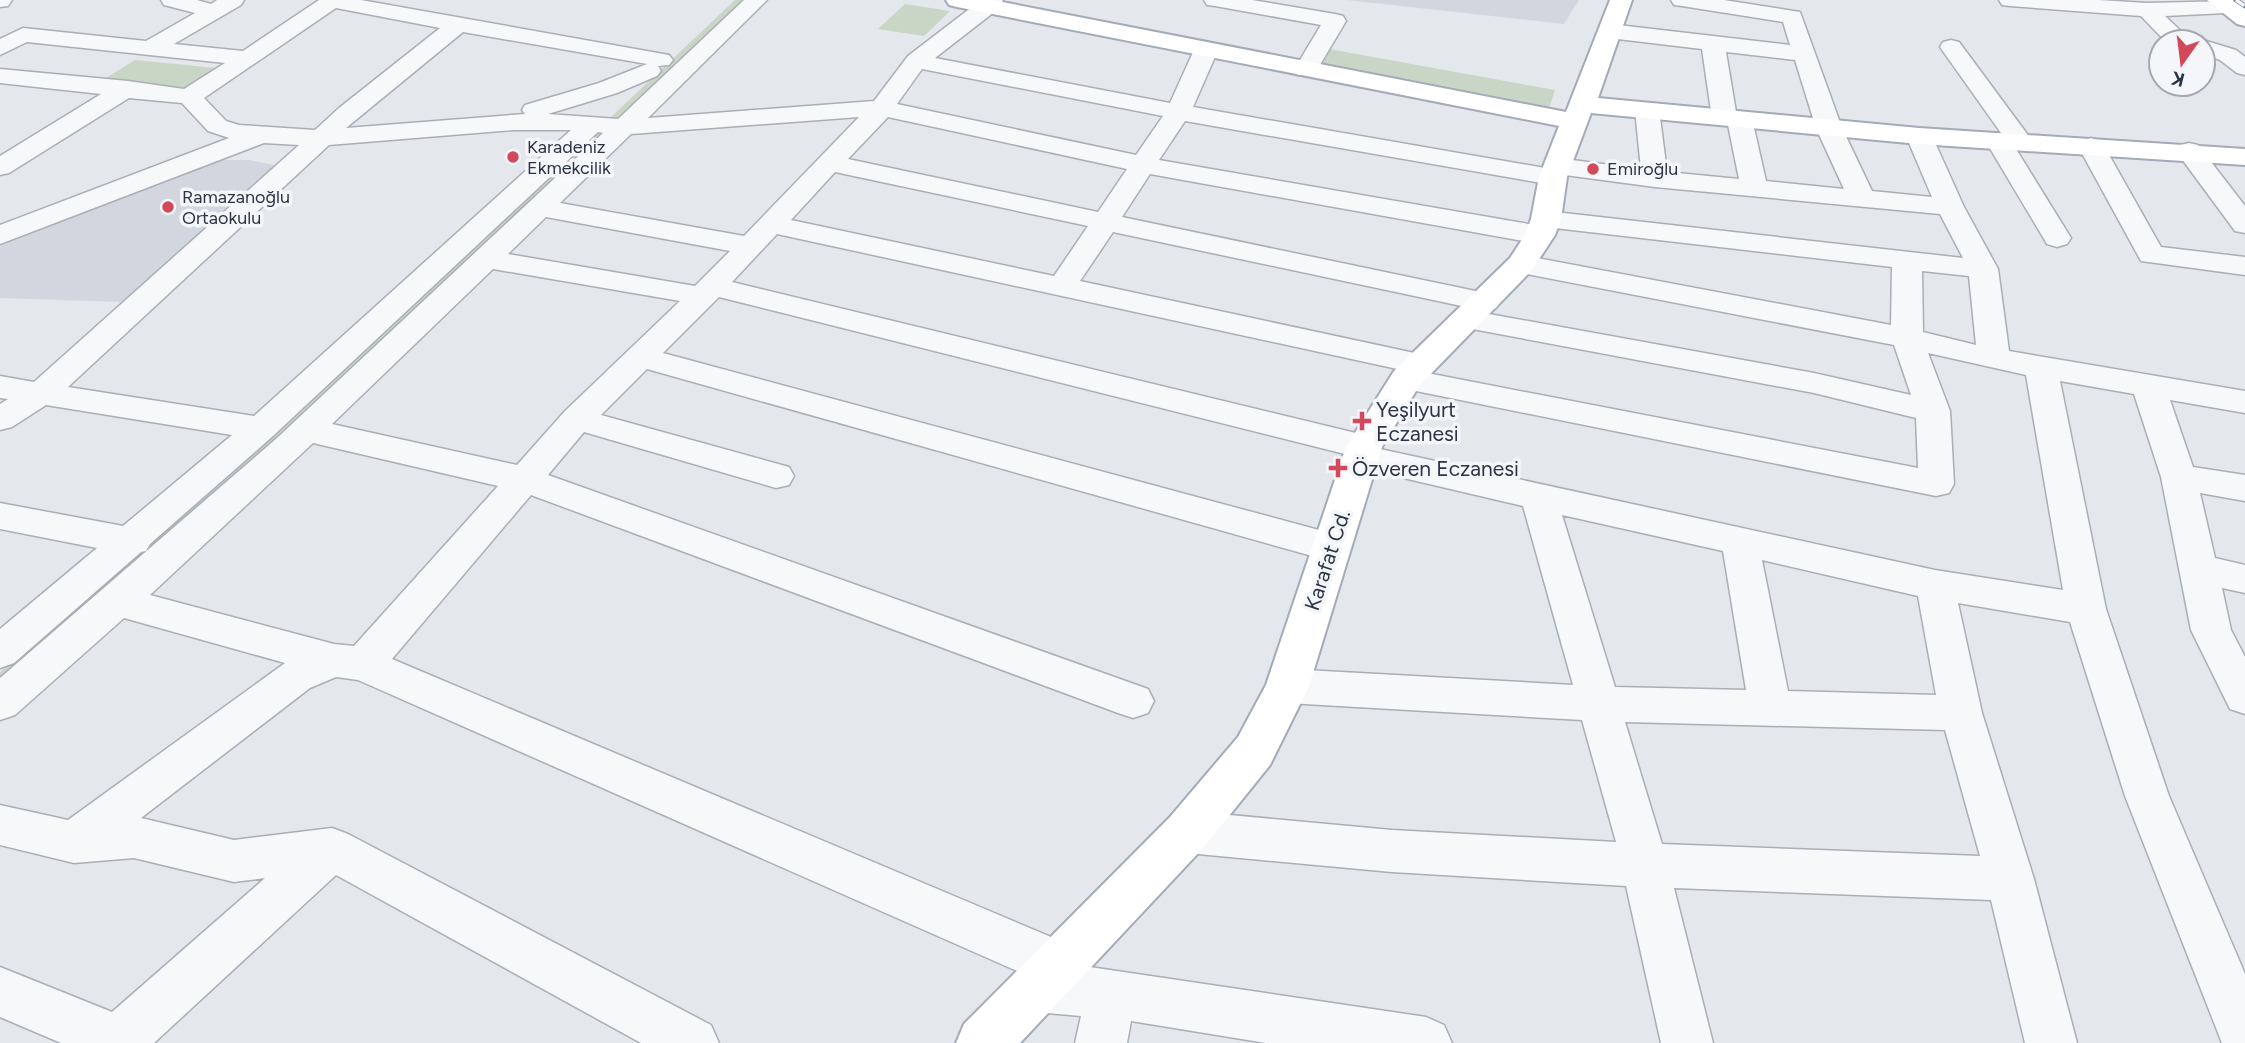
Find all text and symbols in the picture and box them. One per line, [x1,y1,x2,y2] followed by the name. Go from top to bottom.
[2147,28,2217,98] north arrow
[2169,66,2187,92] text: K
[527,136,611,179] place label: Karadeniz Ekmekcilik
[505,149,521,165] marker: Karadeniz Ekmekcilik
[1607,158,1678,180] place label: Emiroğlu
[1585,161,1601,177] marker: Emiroğlu
[182,186,290,229] place label: Ramazanoğlu Ortaokulu
[160,199,176,215] marker: Ramazanoğlu Ortaokulu
[1376,397,1459,446] place label: Yeşilyurt Eczanesi
[1354,413,1370,429] marker: Yeşilyurt Eczanesi
[1352,456,1519,481] place label: Özveren Eczanesi
[1330,460,1346,476] marker: Özveren Eczanesi
[1299,506,1355,614] street label: Karafat Cd.

